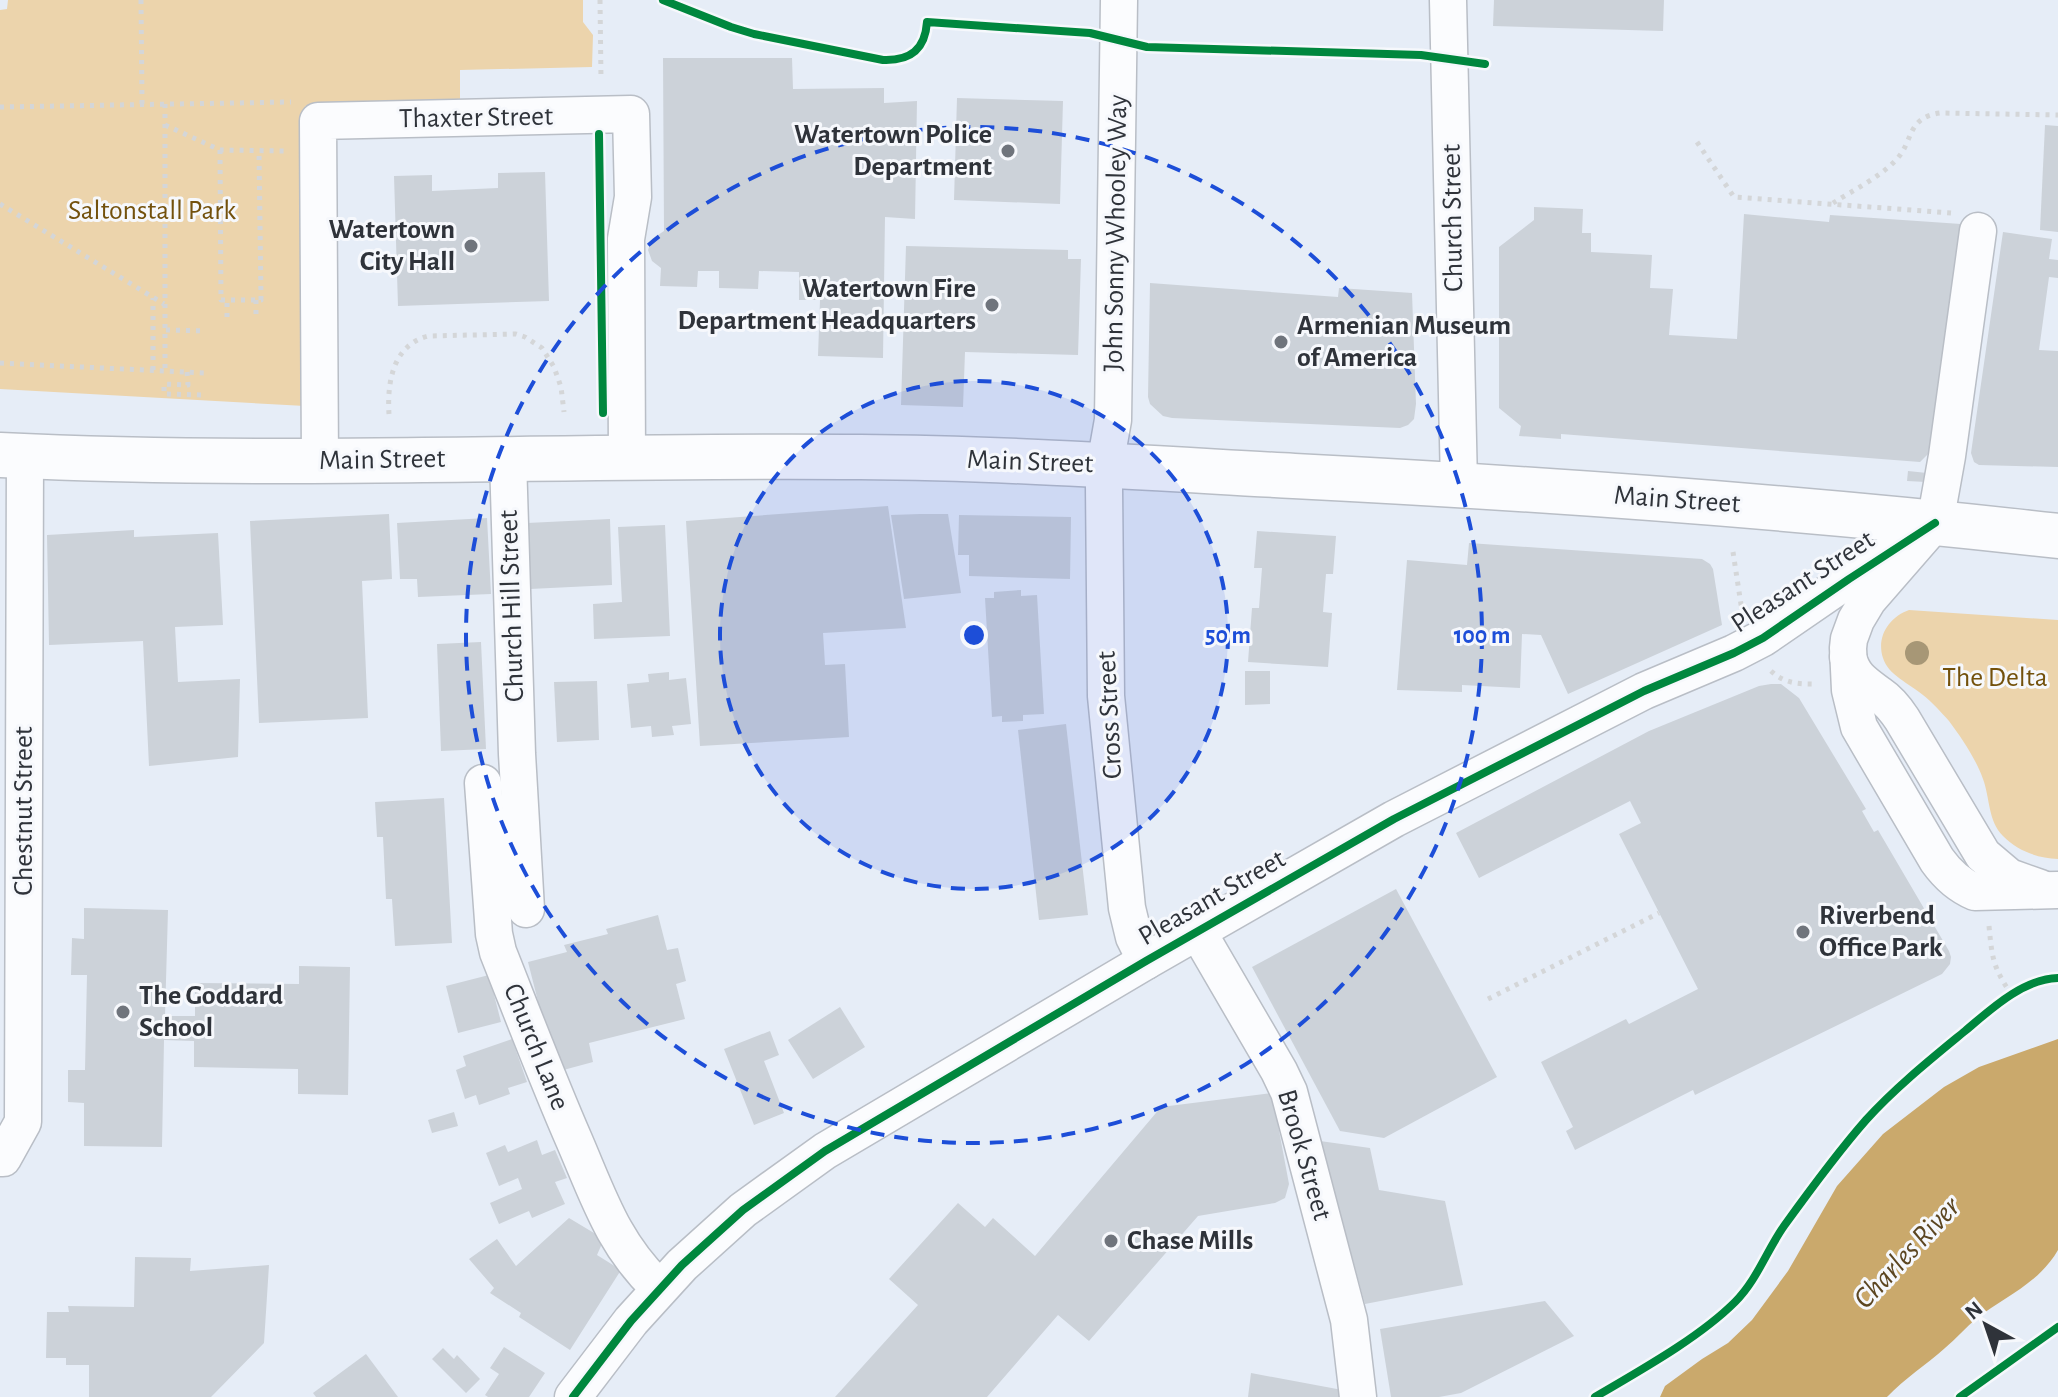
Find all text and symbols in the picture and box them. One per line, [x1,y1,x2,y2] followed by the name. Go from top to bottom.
[1100,94,1132,372] street label: John Sonny Whooley Way
[399,103,553,133] street label: Thaxter Street
[794,121,993,181] place label: Watertown Police Department
[999,142,1017,160] marker: Watertown Police Department
[1438,144,1468,292] street label: Church Street
[68,197,236,225] park label: Saltonstall Park
[328,216,455,276] place label: Watertown City Hall
[462,237,480,255] marker: Watertown City Hall
[677,275,976,335] place label: Watertown Fire Department Headquarters
[983,296,1001,314] marker: Watertown Fire Department Headquarters
[1297,312,1511,372] place label: Armenian Museum of America
[1272,333,1290,351] marker: Armenian Museum of America
[319,445,446,475] street label: Main Street
[966,446,1094,478] street label: Main Street
[1613,482,1741,518] street label: Main Street
[495,509,529,703] street label: Church Hill Street
[1726,525,1880,638] street label: Pleasant Street
[960,621,988,649] centre of rings
[1205,624,1251,648] text: 50 m
[1454,624,1510,648] text: 100 m
[1093,650,1127,780] street label: Cross Street
[1942,664,2048,692] park label: The Delta
[10,726,38,896] street label: Chestnut Street
[1134,845,1290,951] street label: Pleasant Street
[1819,902,1943,962] place label: Riverbend Office Park
[1794,923,1812,941] marker: Riverbend Office Park
[498,980,574,1114] street label: Church Lane
[139,982,283,1042] place label: The Goddard School
[114,1003,132,1021] marker: The Goddard School
[1272,1086,1336,1224] street label: Brook Street
[1848,1191,1967,1314] water label: Charles River
[1127,1227,1253,1255] place label: Chase Mills
[1102,1232,1120,1250] marker: Chase Mills
[1946,1285,2026,1365] north arrow
[1961,1297,1987,1324] text: N

